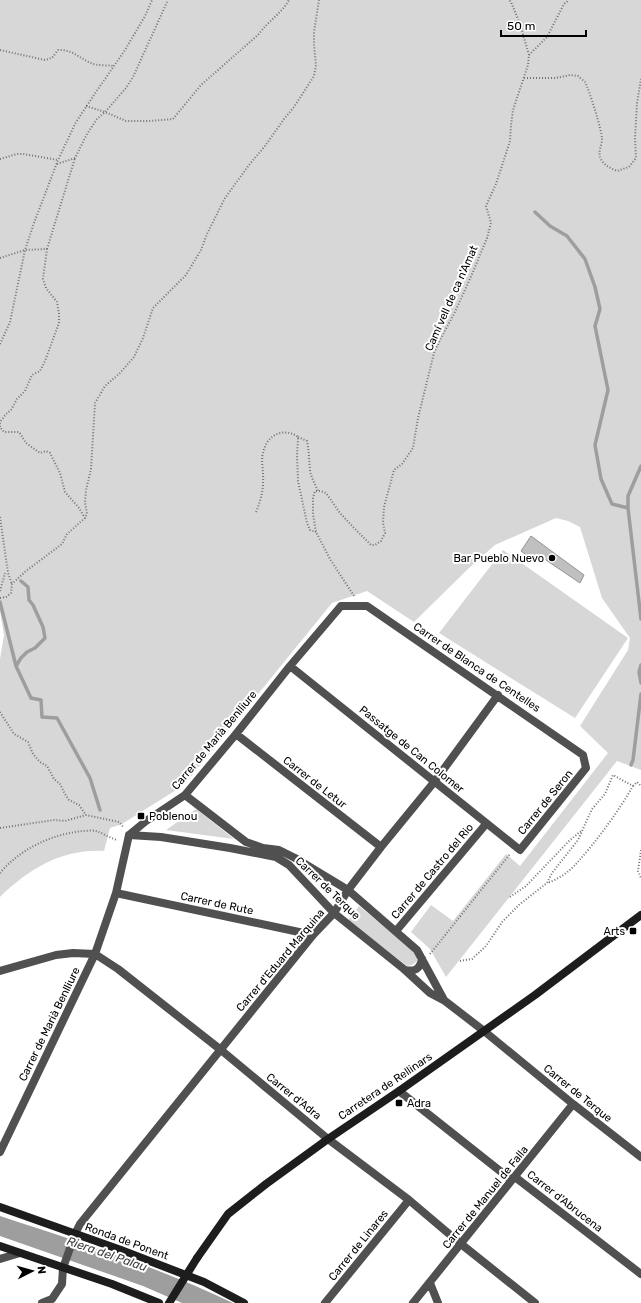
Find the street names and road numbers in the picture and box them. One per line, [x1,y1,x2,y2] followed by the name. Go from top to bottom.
[422,243,481,353] street label: Camí vell de ca n'Amat
[411,620,543,715] street label: Carrer de Blanca de Centelles
[169,688,260,792] street label: Carrer de Marià Benlliure
[357,703,467,796] street label: Passatge de Can Colomer
[280,754,350,812] street label: Carrer de Letur
[515,767,576,837] street label: Carrer de Seron
[389,821,476,922] street label: Carrer de Castro del Rio
[293,854,363,922] street label: Carrer de Terque
[179,889,255,918] street label: Carrer de Rute
[234,906,327,1014] street label: Carrer d'Eduard Marquina
[16,965,83,1083] street label: Carrer de Marià Benlliure
[336,1050,435,1123] street label: Carretera de Rellinars
[541,1062,615,1125] street label: Carrer de Terque
[264,1070,324,1122] street label: Carrer d'Adra
[440,1143,531,1251] street label: Carrer de Manuel de Falla
[524,1168,605,1235] street label: Carrer d'Abrucena
[326,1207,391,1283] street label: Carrer de Linares
[83,1220,171,1263] street label: Ronda de Ponent

